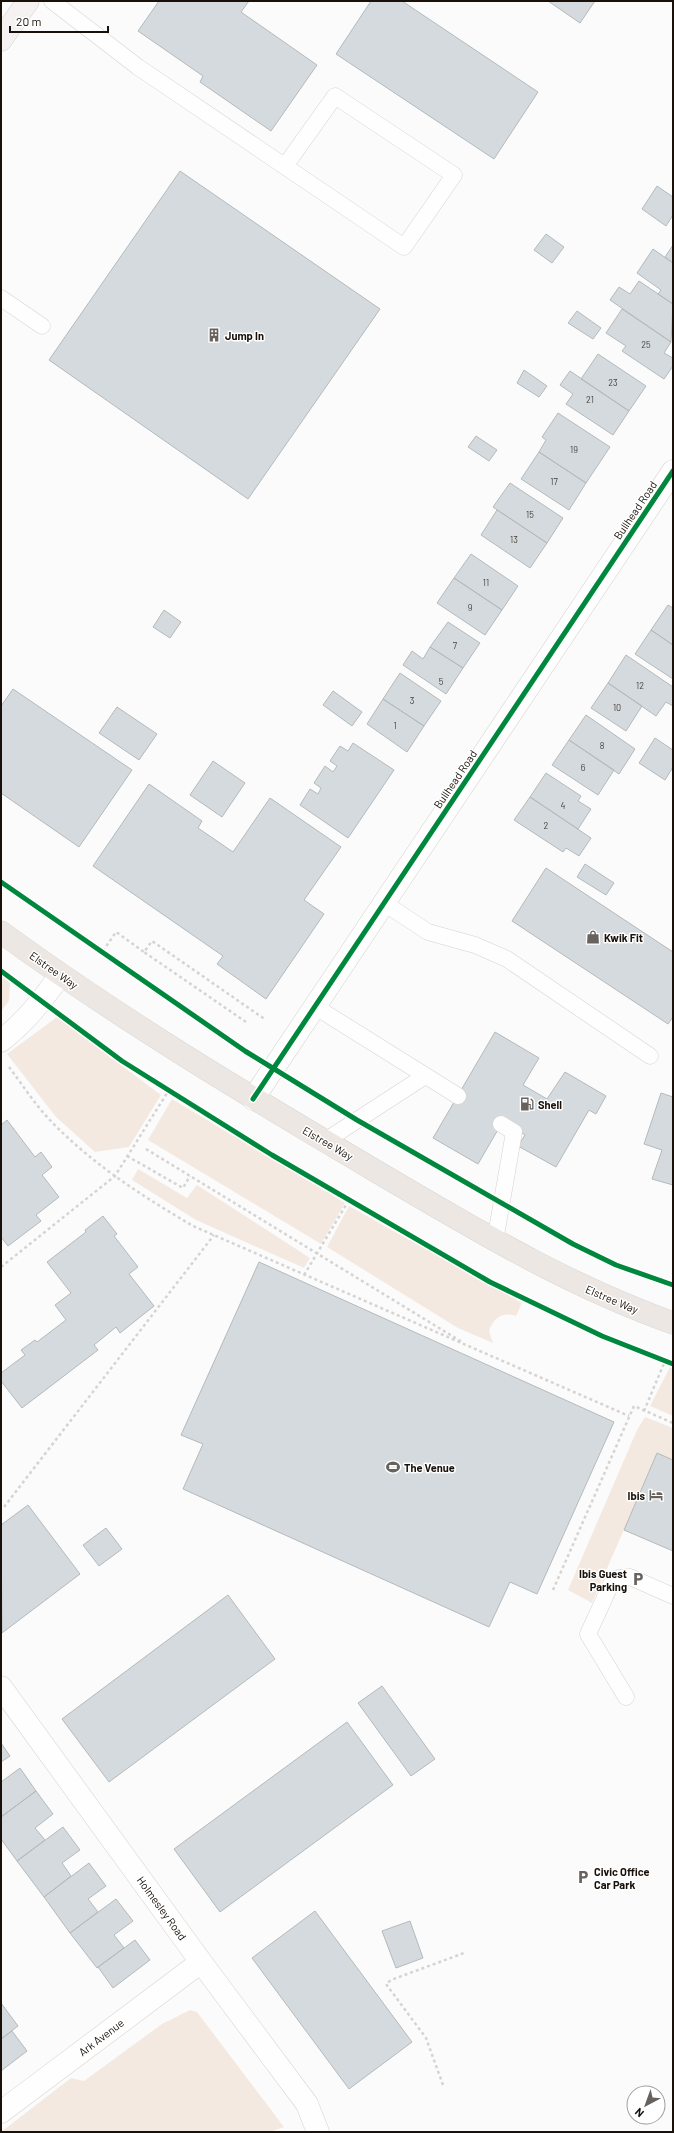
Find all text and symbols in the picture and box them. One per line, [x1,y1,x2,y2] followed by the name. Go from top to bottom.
[10,8,108,34] scale bar
[16,14,42,28] text: 20 m
[206,327,222,343] building icon: Jump In
[225,329,264,342] place label: Jump In
[641,339,651,350] house number: 25
[608,377,618,388] house number: 23
[586,394,594,405] house number: 21
[570,444,578,455] house number: 19
[550,476,558,487] house number: 17
[611,478,659,542] street label: Bullhead Road
[526,509,534,520] house number: 15
[510,534,518,545] house number: 13
[483,577,489,588] house number: 11
[468,602,473,613] house number: 9
[453,640,458,651] house number: 7
[439,676,444,687] house number: 5
[636,680,644,691] house number: 12
[410,695,415,706] house number: 3
[613,702,621,713] house number: 10
[393,720,397,731] house number: 1
[600,740,605,751] house number: 8
[431,747,479,811] street label: Bullhead Road
[581,762,586,773] house number: 6
[561,800,566,811] house number: 4
[544,820,549,831] house number: 2
[585,929,601,945] shop icon: Kwik Fit
[604,931,643,944] place label: Kwik Fit
[27,949,81,991] street label: Elstree Way
[519,1096,535,1112] fuel station icon: Shell
[538,1098,562,1111] place label: Shell
[300,1123,356,1163] street label: Elstree Way
[584,1282,640,1316] street label: Elstree Way
[385,1459,401,1475] sports icon: The Venue
[404,1461,455,1474] place label: The Venue
[648,1487,664,1503] hotel icon: Ibis
[628,1489,645,1502] place label: Ibis
[579,1567,627,1593] place label: Ibis Guest Parking
[630,1571,646,1587] parking icon: Ibis Guest Parking
[594,1865,650,1891] place label: Civic Office Car Park
[575,1869,591,1885] parking icon: Civic Office Car Park
[135,1874,189,1942] street label: Holmesley Road
[76,2016,126,2058] street label: Ark Avenue
[626,2085,666,2125] north arrow
[632,2106,646,2120] text: N

